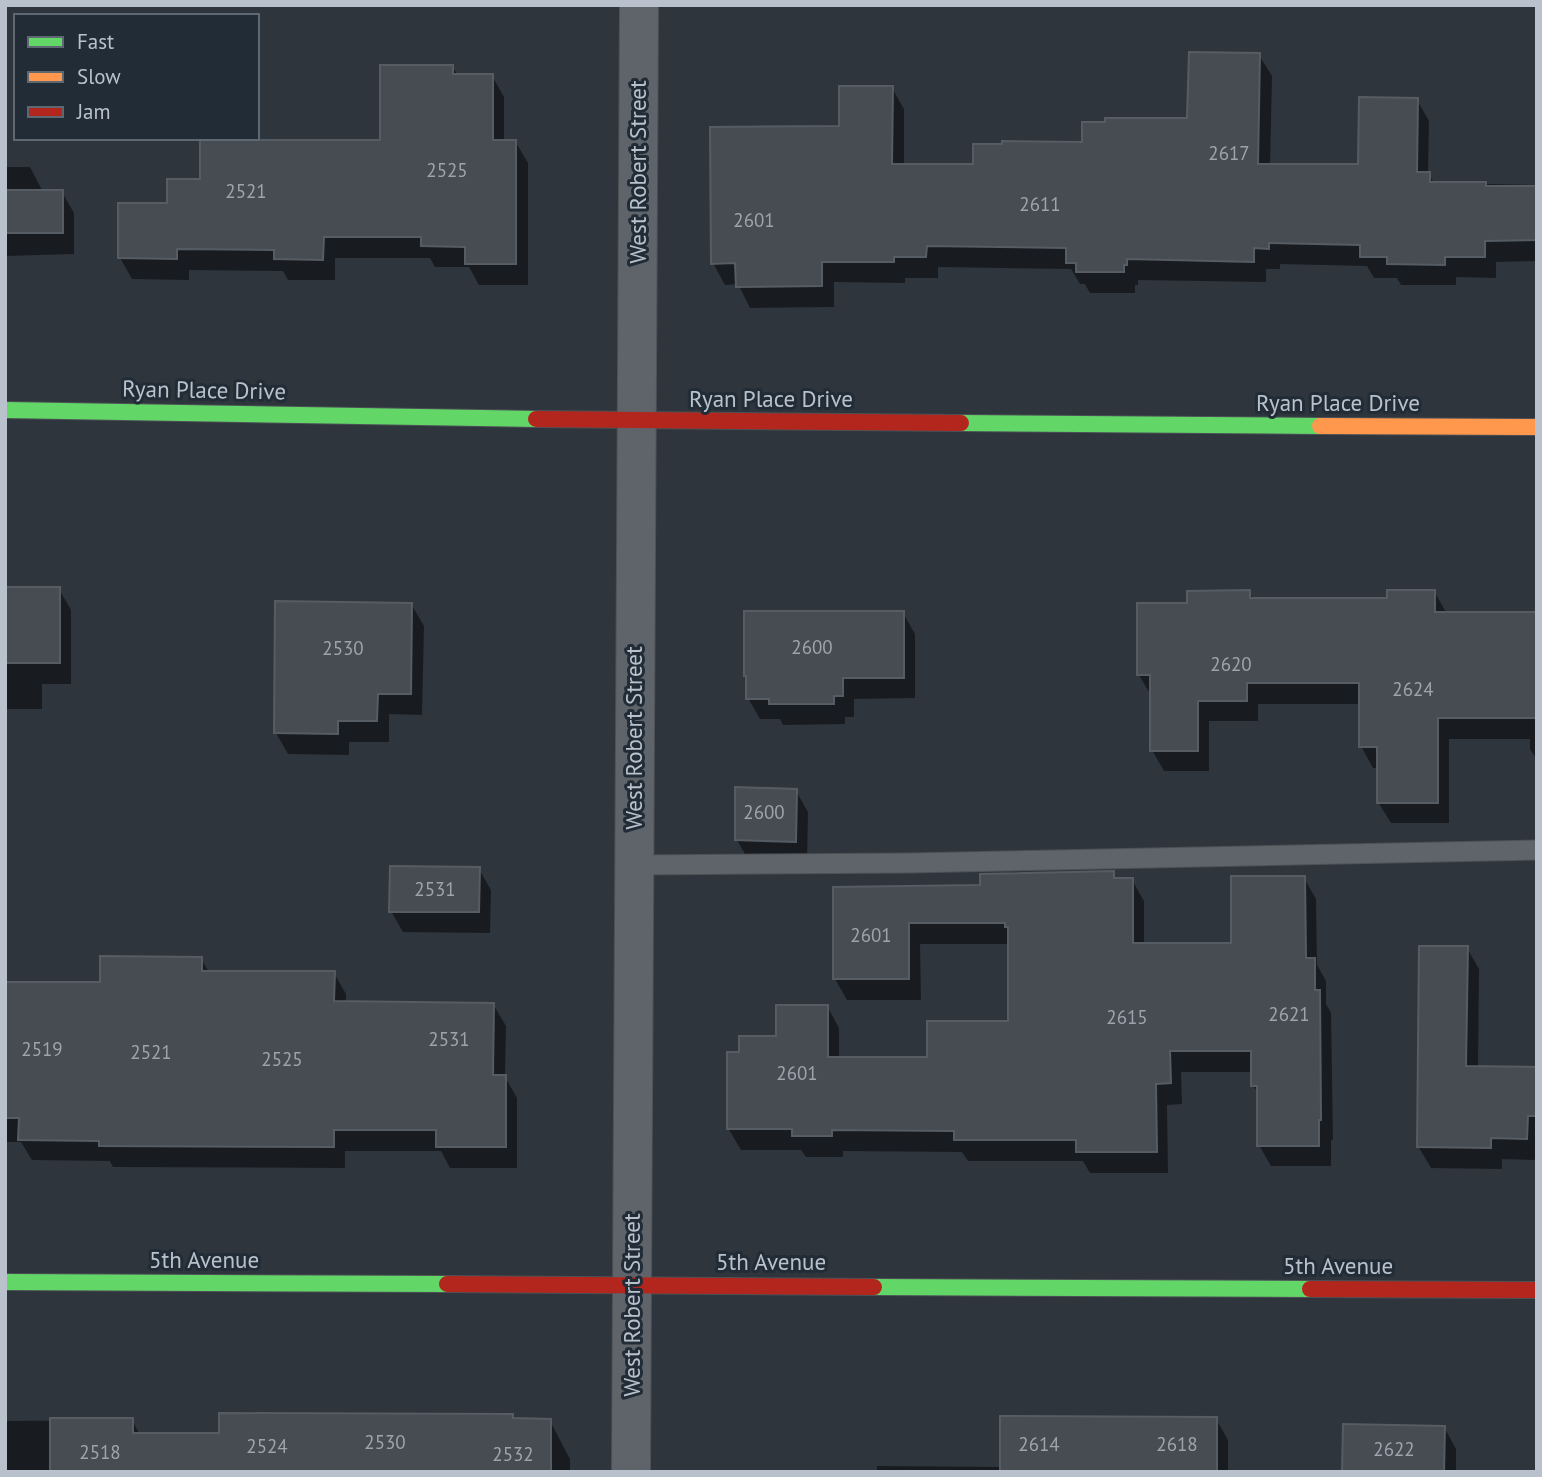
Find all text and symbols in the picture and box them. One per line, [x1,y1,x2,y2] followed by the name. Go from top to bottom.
[14,14,259,140] legend
[77,28,114,55] text: Fast
[77,63,121,90] text: Slow
[623,80,652,264] street label: West Robert Street
[76,98,111,125] text: Jam
[1208,141,1250,165] house number: 2617
[426,158,468,182] house number: 2525
[225,179,267,203] house number: 2521
[1019,192,1061,216] house number: 2611
[733,208,775,232] house number: 2601
[122,374,286,405] street label: Ryan Place Drive
[689,384,853,413] street label: Ryan Place Drive
[1256,388,1420,417] street label: Ryan Place Drive
[791,635,833,659] house number: 2600
[322,636,364,660] house number: 2530
[619,646,648,830] street label: West Robert Street
[1210,652,1252,676] house number: 2620
[1392,677,1434,701] house number: 2624
[743,800,785,824] house number: 2600
[414,877,456,901] house number: 2531
[850,923,892,947] house number: 2601
[1268,1002,1310,1026] house number: 2621
[1106,1005,1148,1029] house number: 2615
[428,1027,470,1051] house number: 2531
[21,1037,63,1061] house number: 2519
[130,1040,172,1064] house number: 2521
[261,1047,303,1071] house number: 2525
[776,1061,818,1085] house number: 2601
[617,1213,646,1397] street label: West Robert Street
[149,1245,259,1274] street label: 5th Avenue
[716,1247,826,1276] street label: 5th Avenue
[1283,1251,1393,1280] street label: 5th Avenue
[364,1430,406,1454] house number: 2530
[1018,1432,1060,1456] house number: 2614
[1156,1432,1198,1456] house number: 2618
[246,1434,288,1458] house number: 2524
[1373,1437,1415,1461] house number: 2622
[79,1440,121,1464] house number: 2518
[492,1442,534,1466] house number: 2532

